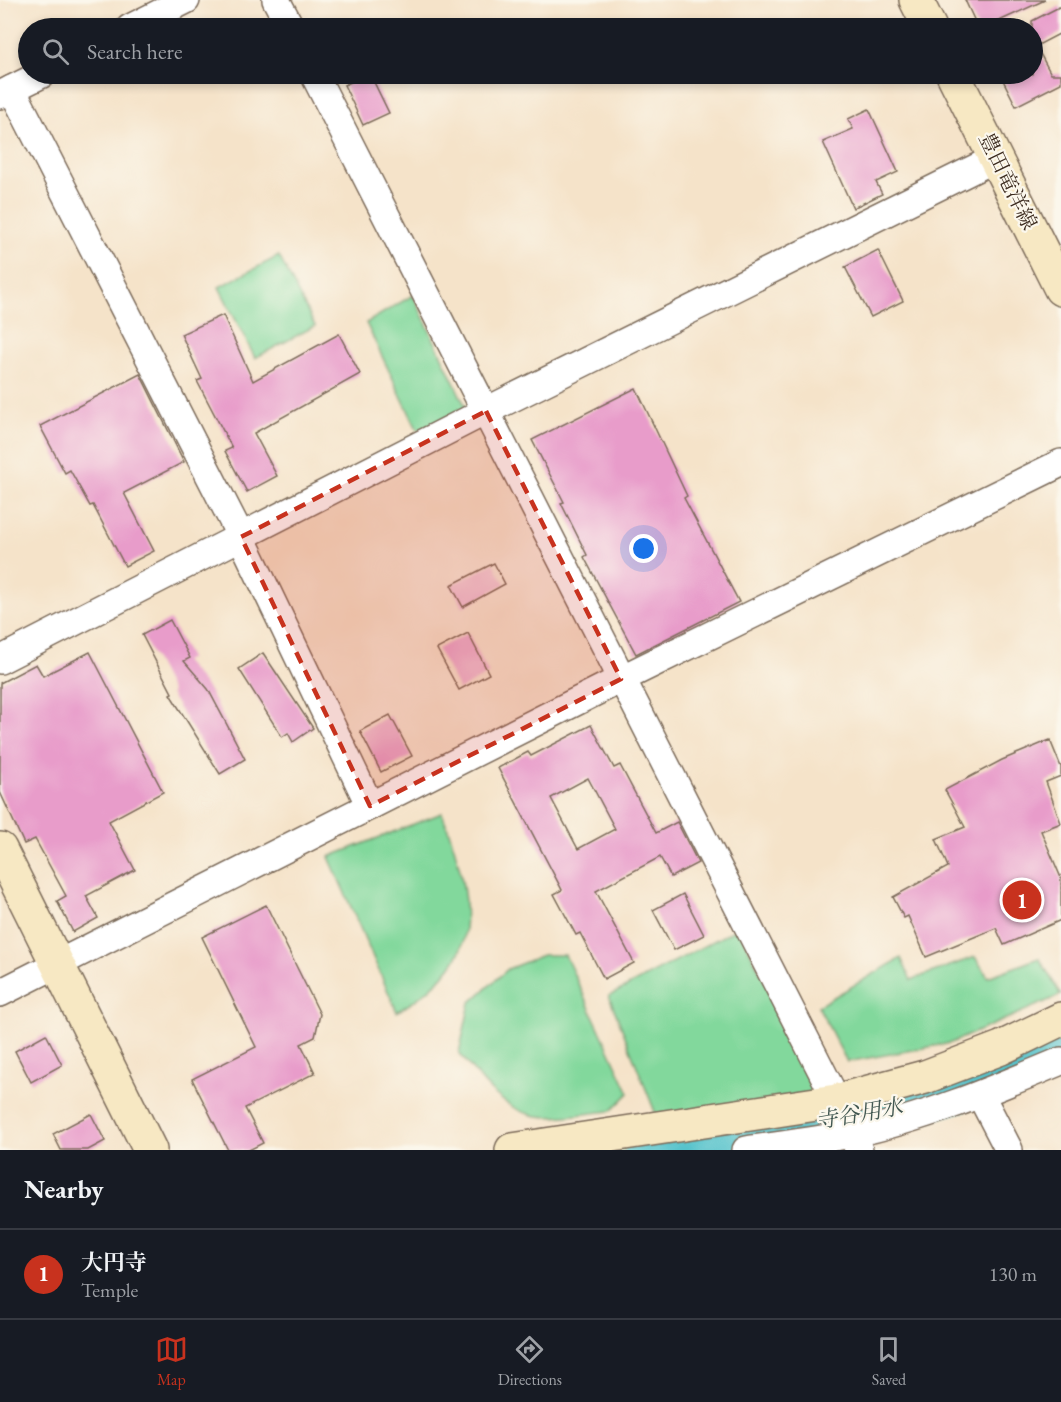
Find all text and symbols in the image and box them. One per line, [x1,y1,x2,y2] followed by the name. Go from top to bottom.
[18,18,1043,84] search box
[39,35,72,68] icon: search
[87,37,182,66] text: Search here
[973,128,1044,234] street label: 豊田竜洋線
[629,534,658,563] your location
[1002,878,1042,922] pin: 1
[813,1091,907,1135] water label: 寺谷用水
[24,1172,104,1206] text: Nearby
[81,1248,147,1277] text: 大円寺
[38,1261,49,1287] text: 1
[989,1261,1037,1287] text: 130 m
[81,1277,138,1303] text: Temple
[155,1333,188,1390] tab: Map
[498,1333,562,1390] tab: Directions
[872,1333,906,1390] tab: Saved

